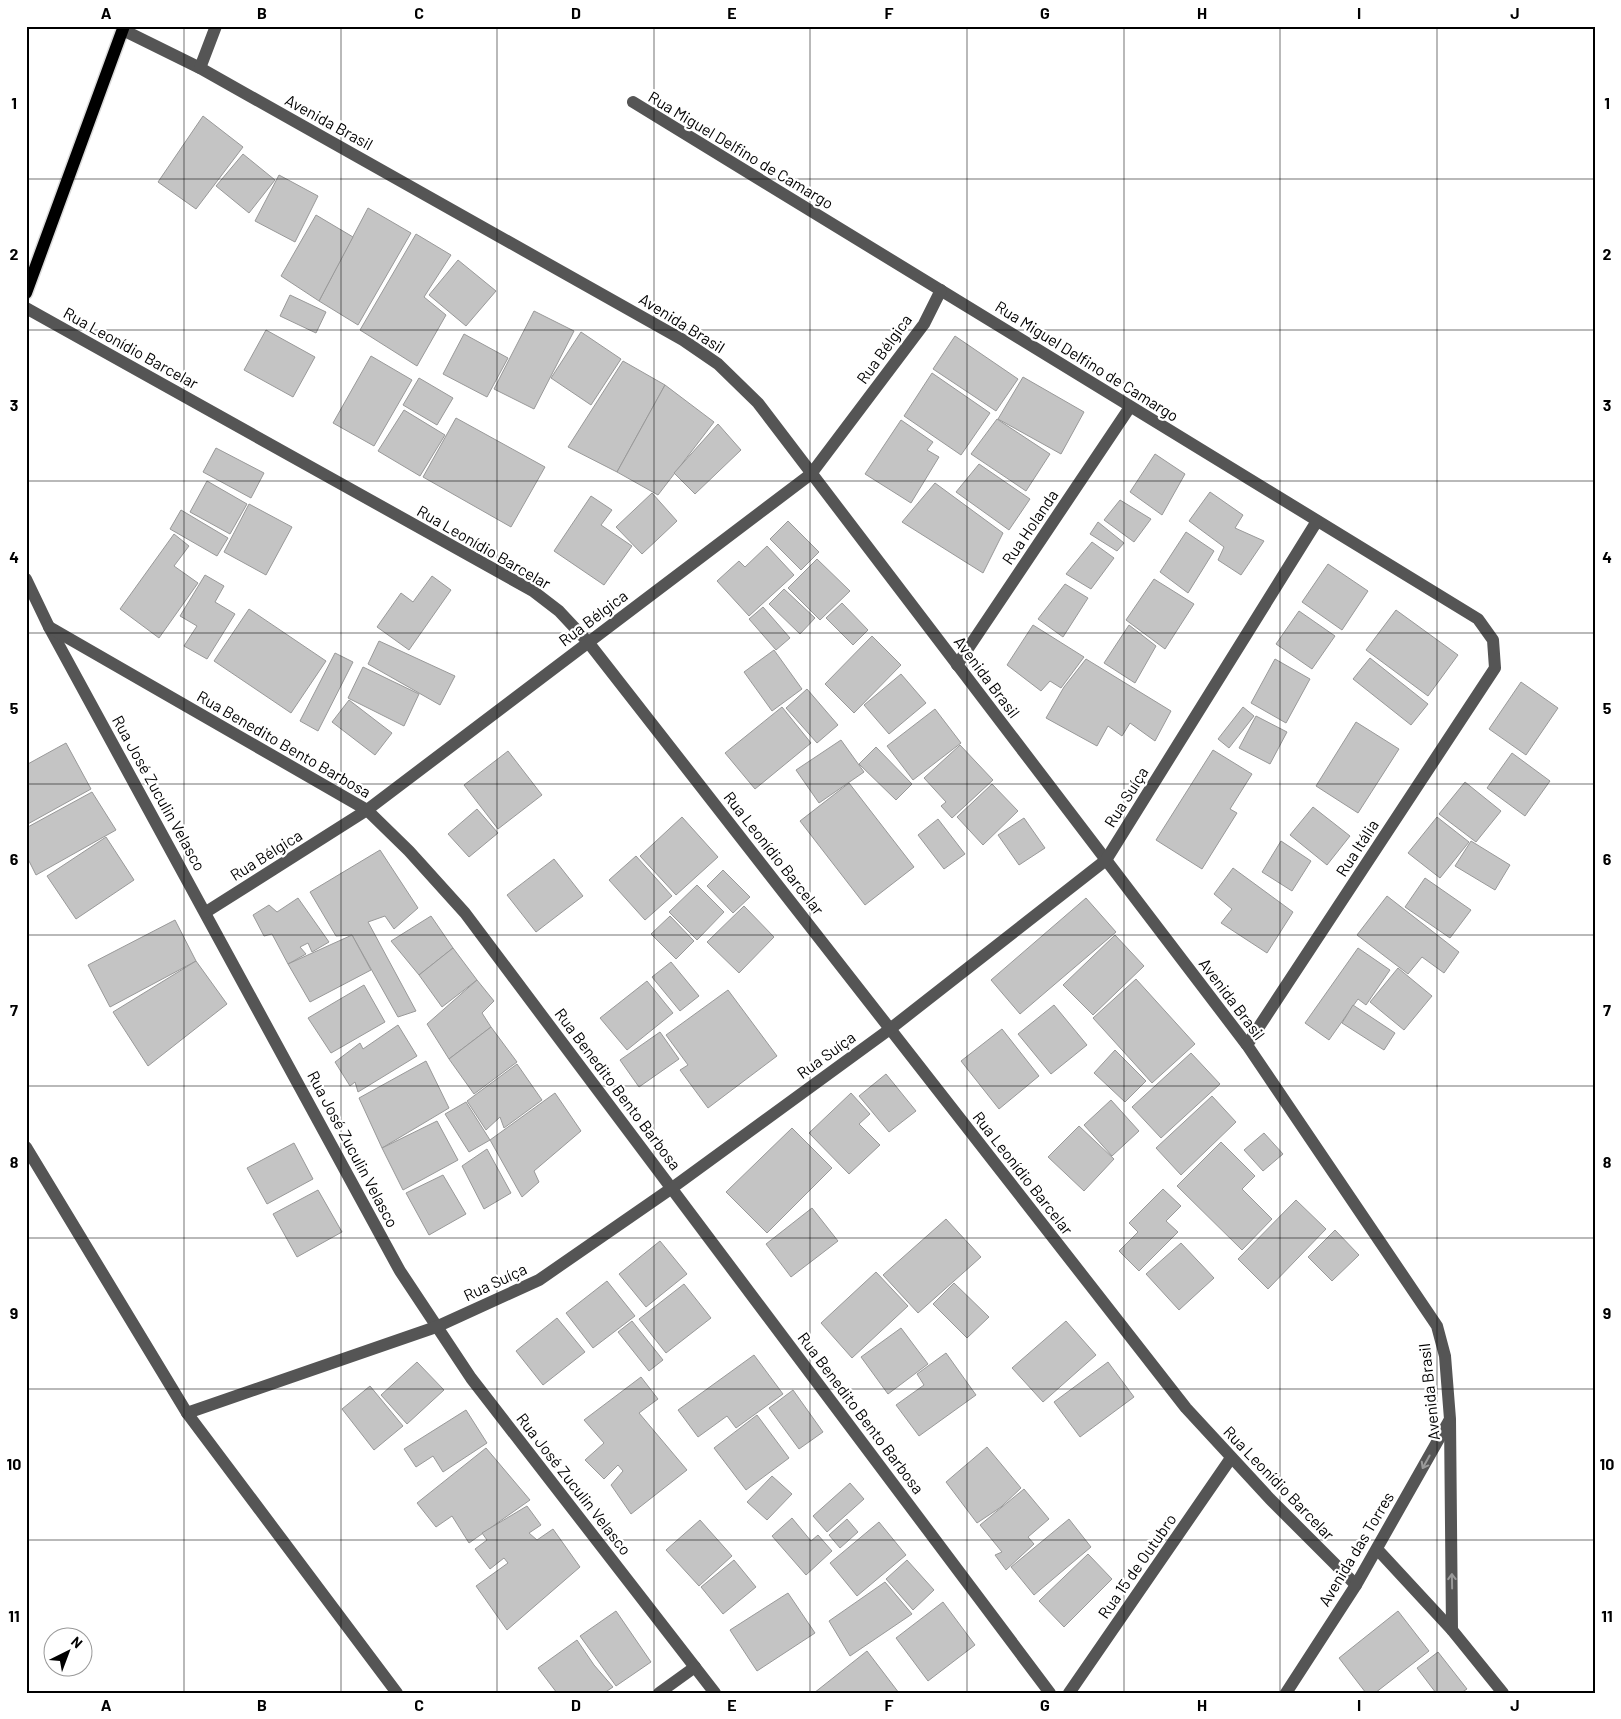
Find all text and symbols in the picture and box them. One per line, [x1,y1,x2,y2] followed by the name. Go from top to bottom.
[101,3,112,22] text: A
[257,3,267,22] text: B
[414,3,424,22] text: C
[571,3,581,22] text: D
[727,3,737,22] text: E
[885,3,894,22] text: F
[1040,3,1050,22] text: G
[1197,3,1207,22] text: H
[1357,3,1361,22] text: I
[1510,3,1520,22] text: J
[645,87,837,212] street label: Rua Miguel Delfino de Camargo
[282,90,376,153] street label: Avenida Brasil
[11,93,17,112] text: 1
[1604,93,1610,112] text: 1
[10,244,19,263] text: 2
[1603,244,1612,263] text: 2
[636,289,729,356] street label: Avenida Brasil
[992,296,1182,425] street label: Rua Miguel Delfino de Camargo
[61,303,202,393] street label: Rua Leonídio Barcelar
[852,310,915,387] street label: Rua Bélgica
[10,395,18,414] text: 3
[1603,395,1611,414] text: 3
[998,486,1062,568] street label: Rua Holanda
[414,501,555,593] street label: Rua Leonídio Barcelar
[9,547,19,566] text: 4
[1602,547,1612,566] text: 4
[555,586,631,650] street label: Rua Bélgica
[951,632,1024,721] street label: Avenida Brasil
[194,686,375,801] street label: Rua Benedito Bento Barbosa
[10,698,19,717] text: 5
[1603,698,1612,717] text: 5
[109,712,210,874] street label: Rua José Zuculin Velasco
[1100,763,1152,830] street label: Rua Suíça
[720,787,829,918] street label: Rua Leonídio Barcelar
[1331,816,1382,880] street label: Rua Itália
[226,825,305,884] street label: Rua Bélgica
[10,849,19,868] text: 6
[1603,849,1612,868] text: 6
[1196,954,1269,1043] street label: Avenida Brasil
[10,1000,18,1019] text: 7
[1603,1000,1611,1019] text: 7
[551,1004,685,1173] street label: Rua Benedito Bento Barbosa
[793,1027,859,1082] street label: Rua Suíça
[304,1067,403,1230] street label: Rua José Zuculin Velasco
[969,1107,1078,1238] street label: Rua Leonídio Barcelar
[10,1152,19,1171] text: 8
[1603,1152,1612,1171] text: 8
[460,1259,529,1304] street label: Rua Suíça
[10,1303,18,1322] text: 9
[1603,1303,1611,1322] text: 9
[794,1328,928,1497] street label: Rua Benedito Bento Barbosa
[1414,1343,1443,1441] street label: Avenida Brasil
[513,1409,636,1558] street label: Rua José Zuculin Velasco
[1220,1422,1339,1544] street label: Rua Leonídio Barcelar
[7,1454,21,1473] text: 10
[1421,1454,1430,1469] one-way arrow
[1600,1454,1614,1473] text: 10
[1314,1488,1397,1609] street label: Avenida das Torres
[1093,1510,1180,1622] street label: Rua 15 de Outubro
[1447,1573,1457,1590] one-way arrow
[8,1606,20,1625] text: 11
[1601,1606,1613,1625] text: 11
[42,1626,92,1676] north arrow
[68,1633,86,1651] text: N
[101,1695,112,1714] text: A
[257,1695,267,1714] text: B
[414,1695,424,1714] text: C
[571,1695,581,1714] text: D
[727,1695,737,1714] text: E
[885,1695,894,1714] text: F
[1040,1695,1050,1714] text: G
[1197,1695,1207,1714] text: H
[1357,1695,1361,1714] text: I
[1510,1695,1520,1714] text: J

